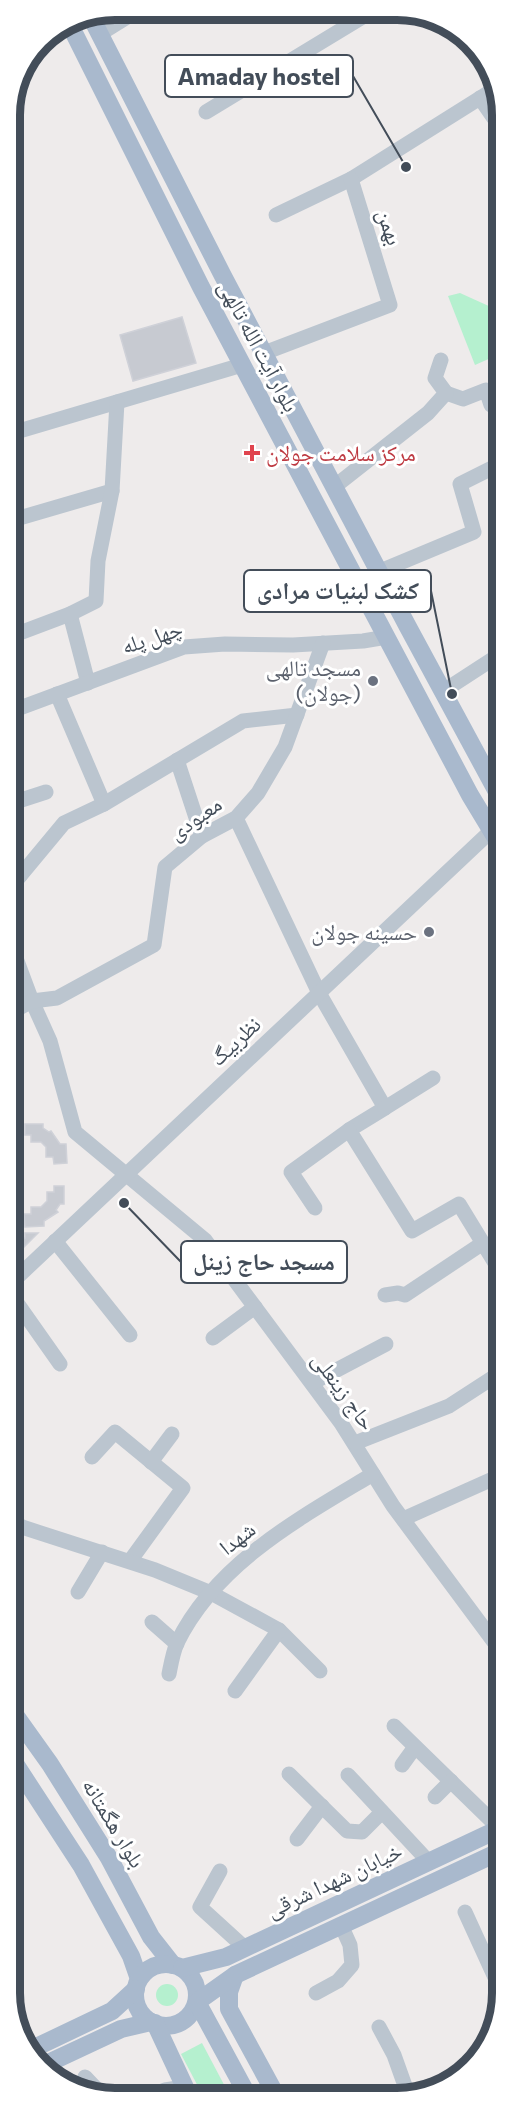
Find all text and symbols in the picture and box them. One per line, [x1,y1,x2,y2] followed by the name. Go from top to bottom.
[165,55,353,97] callout: Amaday hostel
[177,61,341,90] text: Amaday hostel
[371,205,409,249] street label: بهمن
[213,275,305,417] street label: بلوار آیت الله تالهی
[266,439,416,467] place label: مرکز سلامت جولان
[243,444,261,462] marker: مرکز سلامت جولان
[244,570,431,612] callout: کشک لبنیات مرادی
[257,575,420,605] text: کشک لبنیات مرادی
[118,614,186,660] street label: چهل پله
[266,654,361,707] place label: مسجد تالهی (جولان)
[366,674,380,688] marker: مسجد تالهی (جولان)
[163,790,227,846] street label: معبودی
[311,918,417,946] place label: حسینه جولان
[422,925,436,939] marker: حسینه جولان
[204,1010,266,1071] street label: نظربیگ
[181,1241,347,1283] callout: مسجد حاج زینل
[193,1246,335,1277] text: مسجد حاج زینل
[306,1346,382,1436] street label: حاج زینعلی
[213,1515,260,1560] street label: شهدا
[77,1773,152,1872] street label: بلوار هگمتانه
[262,1836,406,1924] street label: خیابان شهدا شرقی

